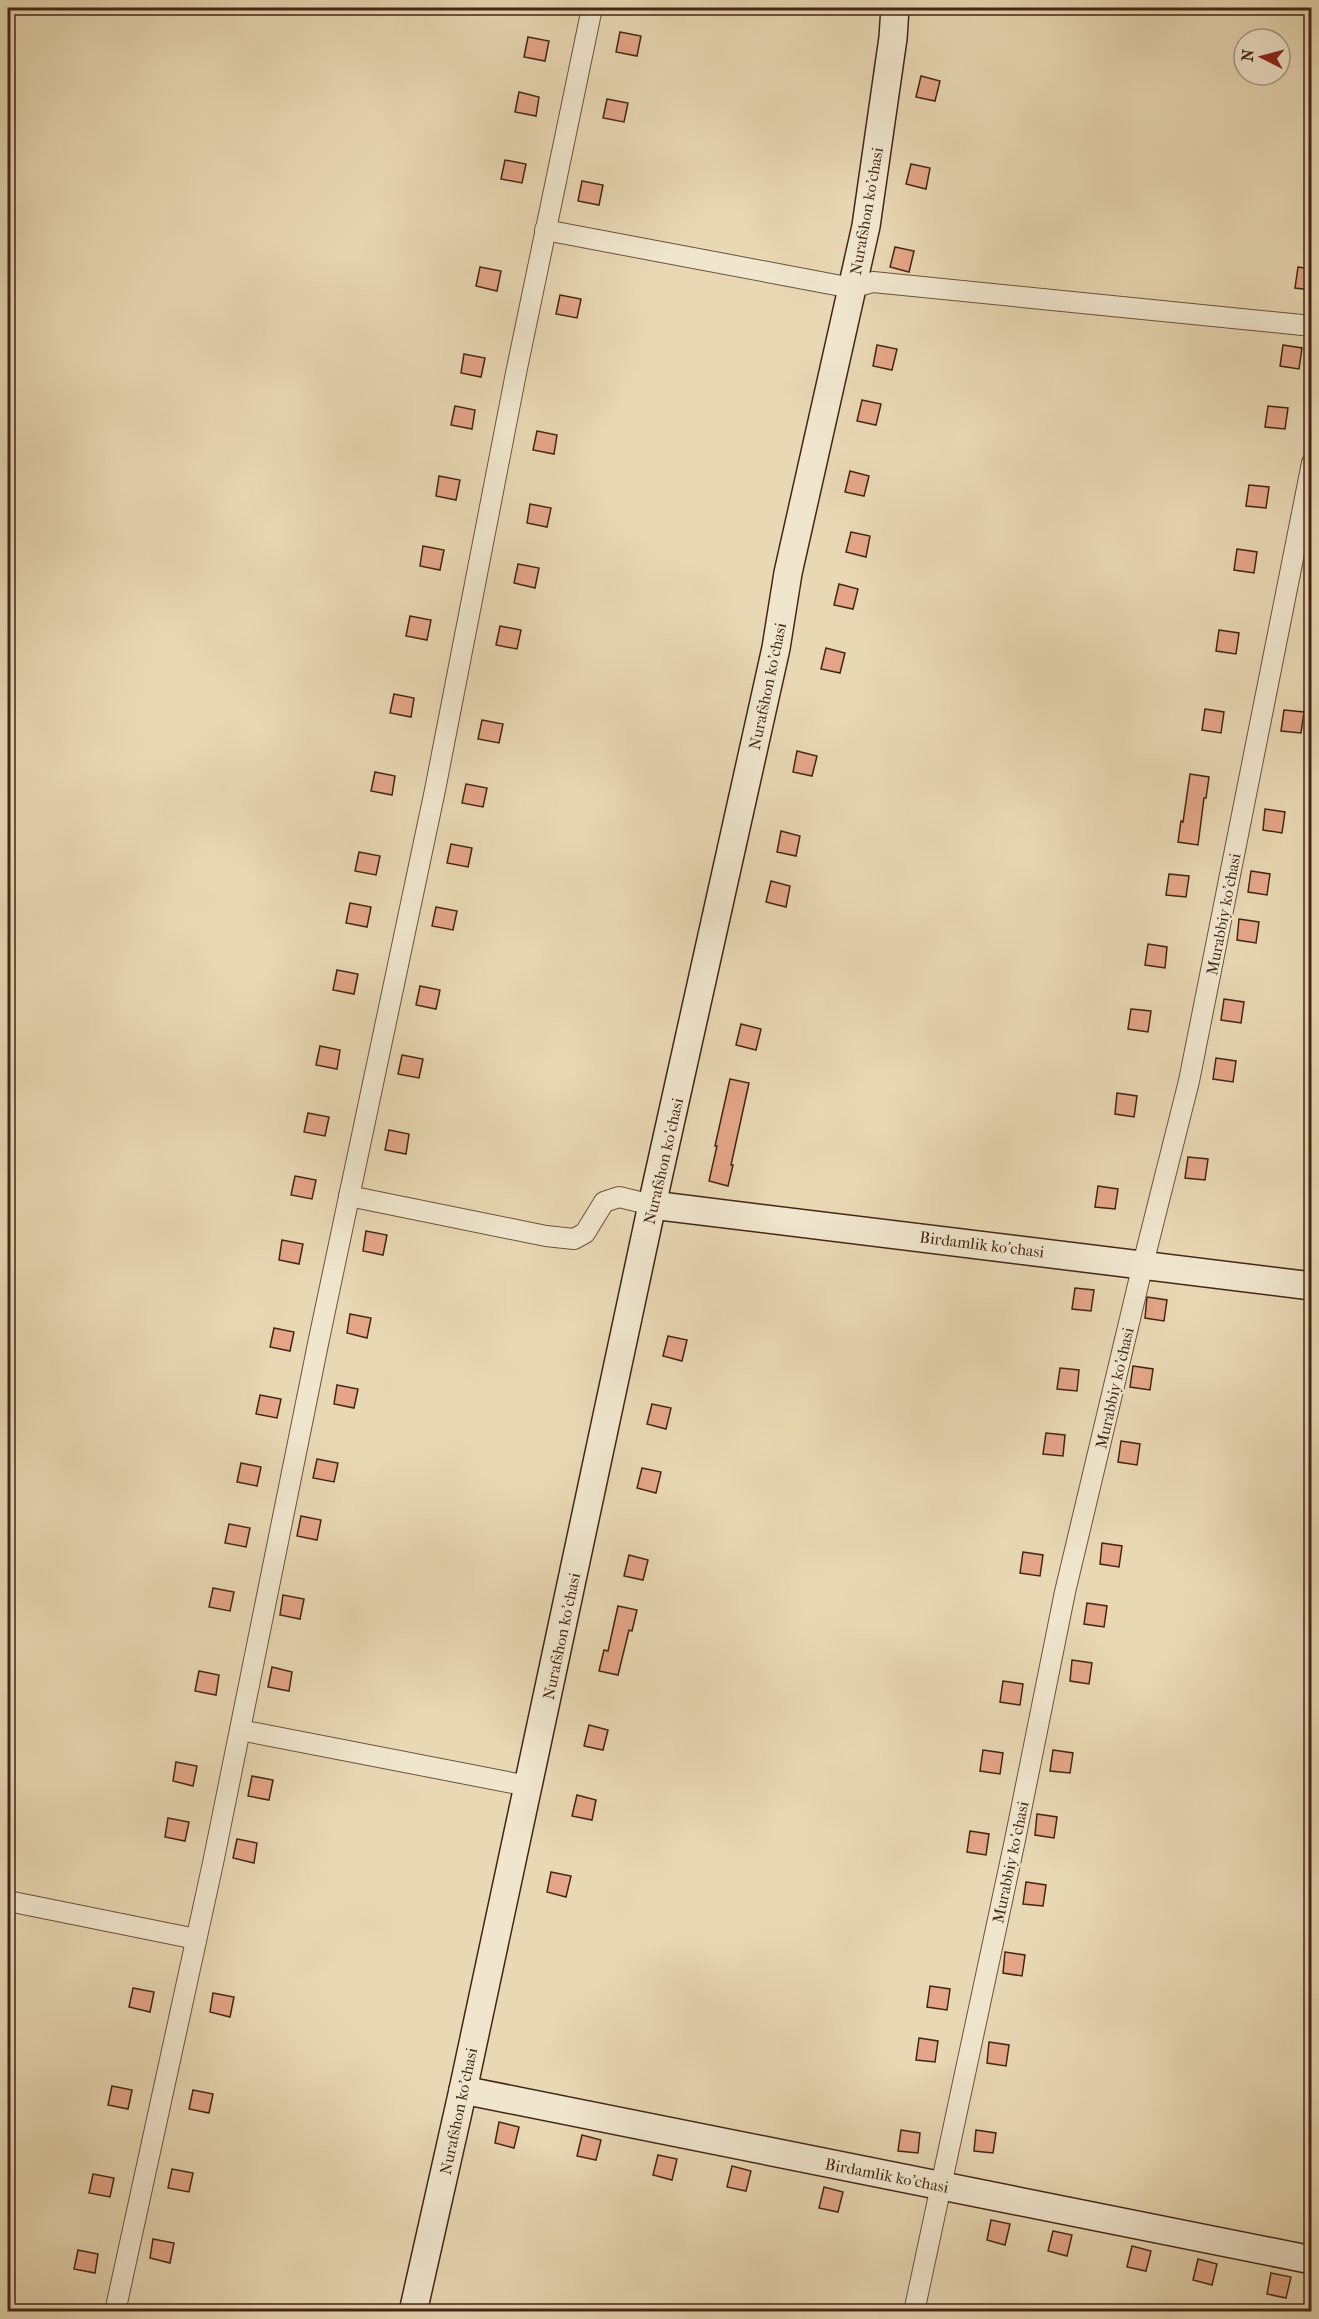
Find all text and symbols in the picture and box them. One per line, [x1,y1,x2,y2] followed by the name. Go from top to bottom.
[1232,27,1292,87] north arrow
[1237,48,1258,63] text: N
[846,146,887,276] street label: Nurafshon ko'chasi
[745,621,790,751] street label: Nurafshon ko'chasi
[1202,851,1245,977] street label: Murabbiy ko'chasi
[640,1096,687,1226] street label: Nurafshon ko'chasi
[919,1227,1046,1262] street label: Birdamlik ko'chasi
[1091,1325,1138,1451] street label: Murabbiy ko'chasi
[539,1571,584,1701] street label: Nurafshon ko'chasi
[988,1799,1033,1925] street label: Murabbiy ko'chasi
[436,2046,481,2176] street label: Nurafshon ko'chasi
[824,2154,950,2197] street label: Birdamlik ko'chasi

